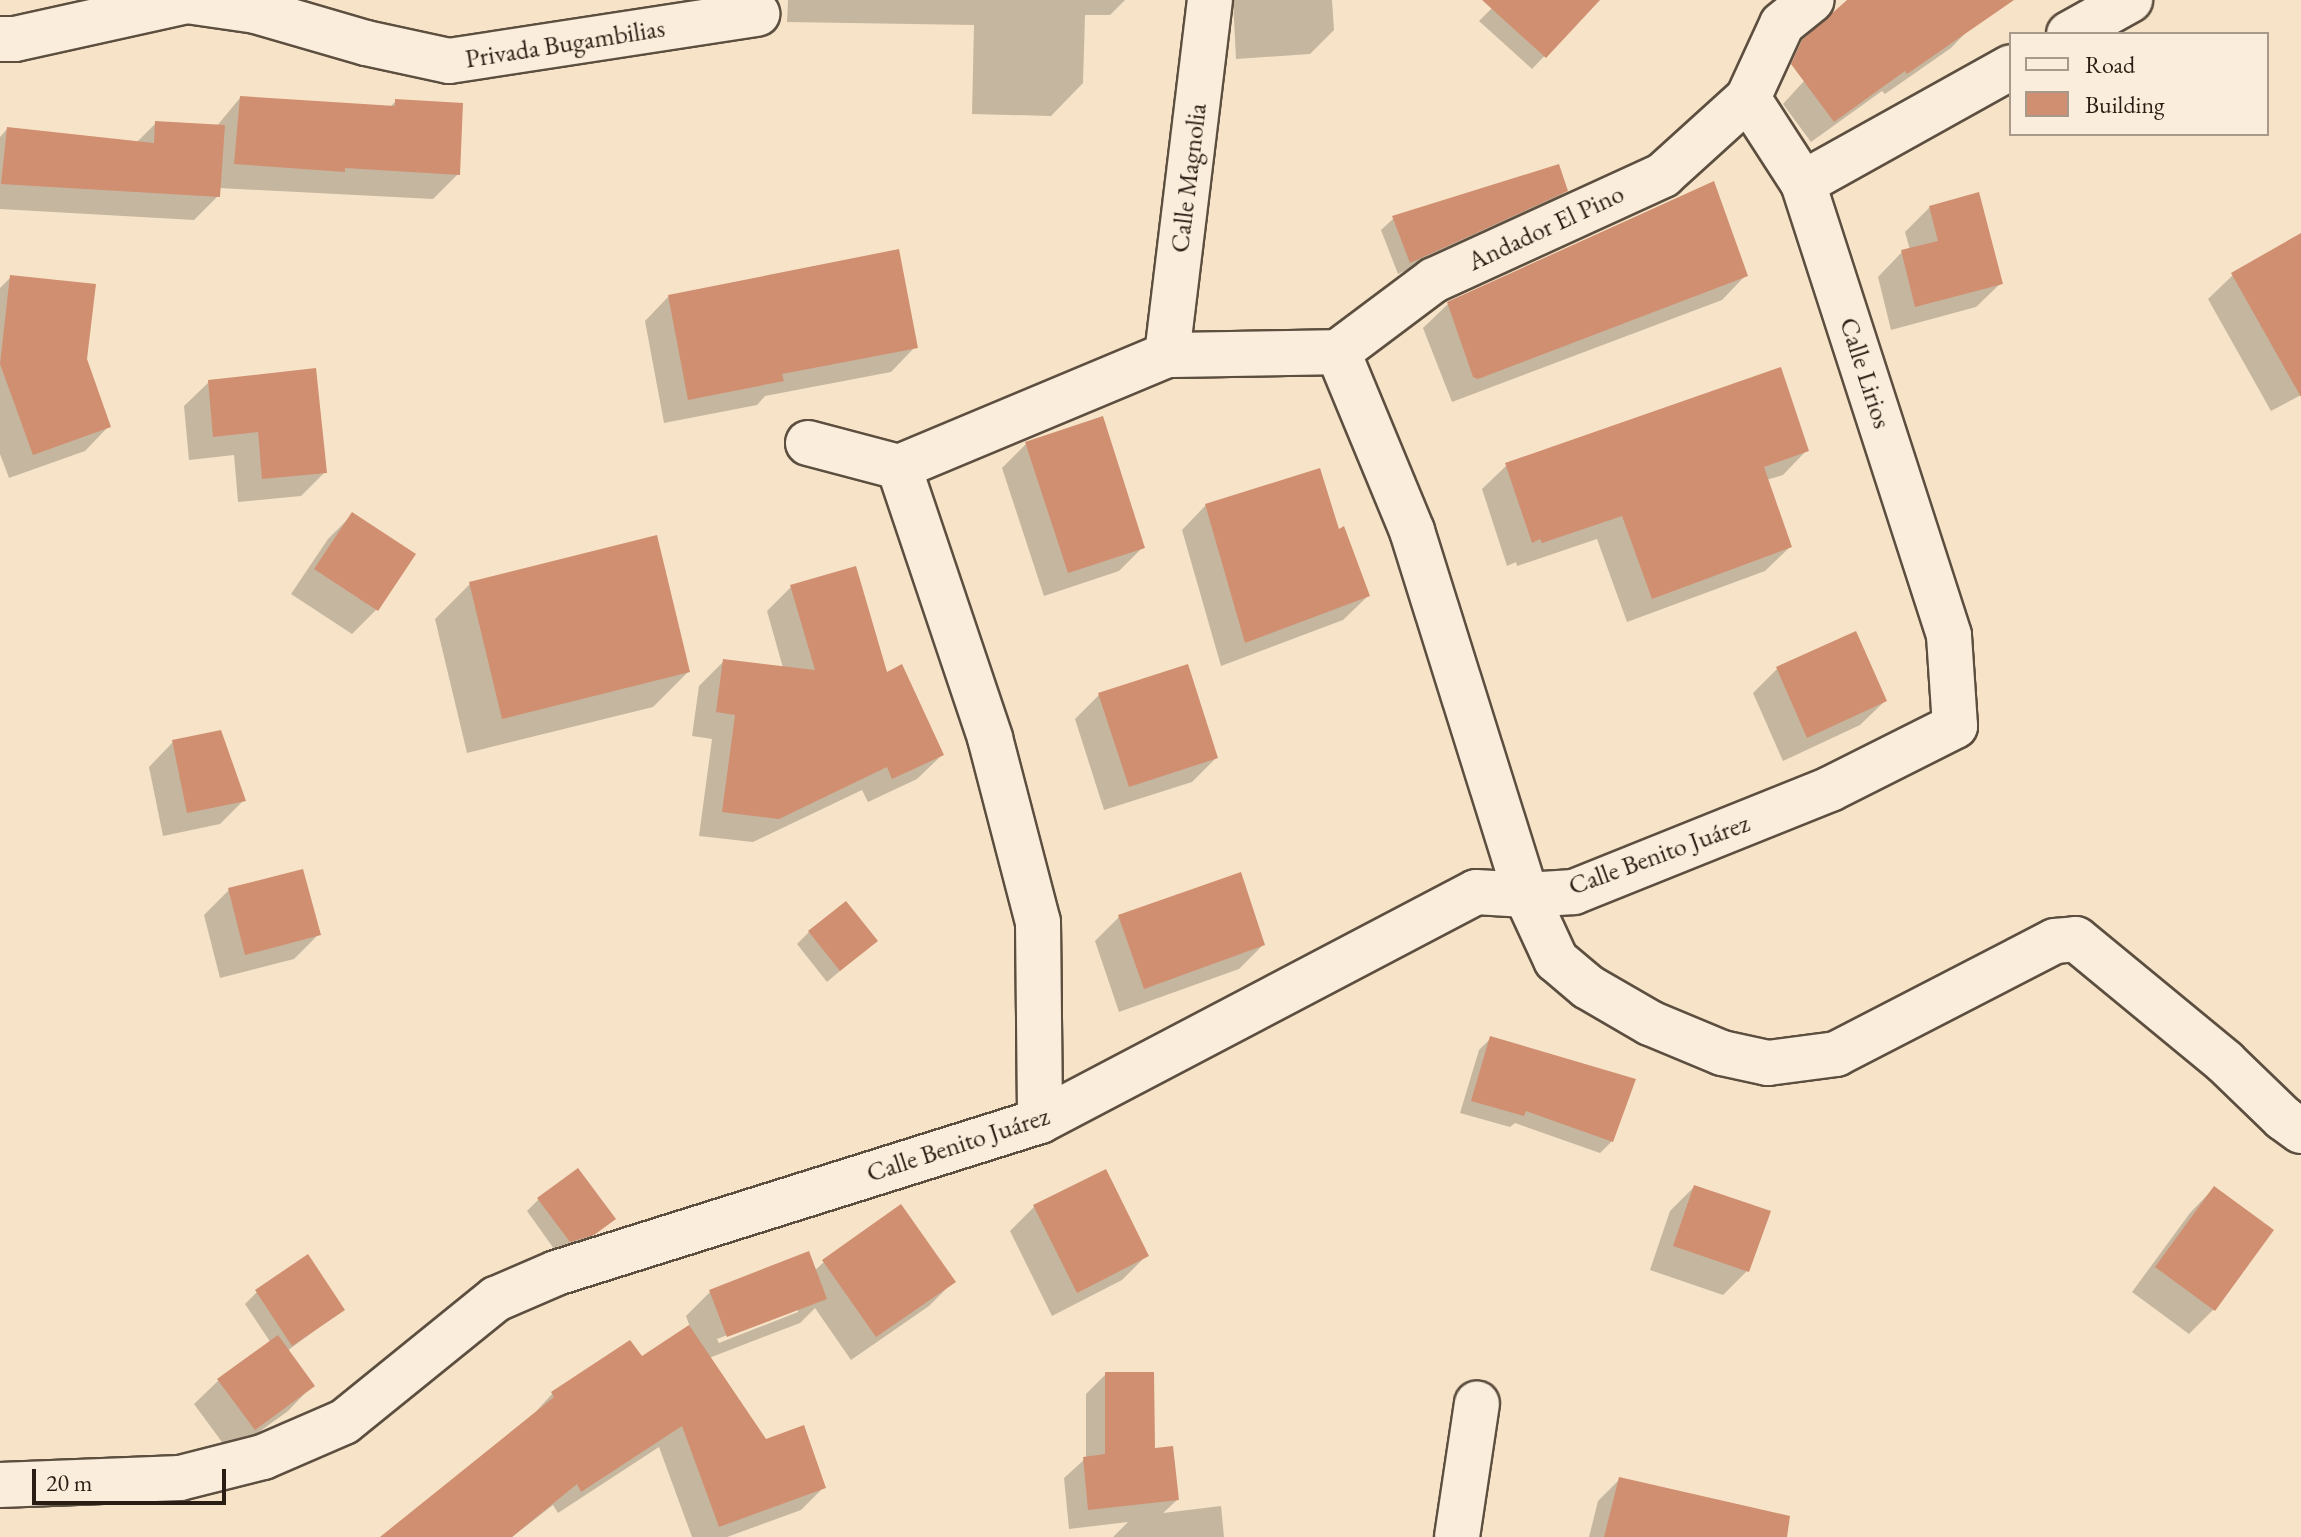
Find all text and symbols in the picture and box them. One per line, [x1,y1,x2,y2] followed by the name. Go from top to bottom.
[463,13,667,75] street label: Privada Bugambilias
[2009,32,2269,136] legend
[2085,49,2135,80] text: Road
[2085,89,2165,120] text: Building
[1164,101,1214,255] street label: Calle Magnolia
[1463,178,1629,278] street label: Andador El Pino
[1832,314,1898,432] street label: Calle Lirios
[1564,808,1754,902] street label: Calle Benito Juárez
[863,1101,1053,1189] street label: Calle Benito Juárez
[36,1453,230,1503] scale bar
[46,1467,93,1498] text: 20 m

